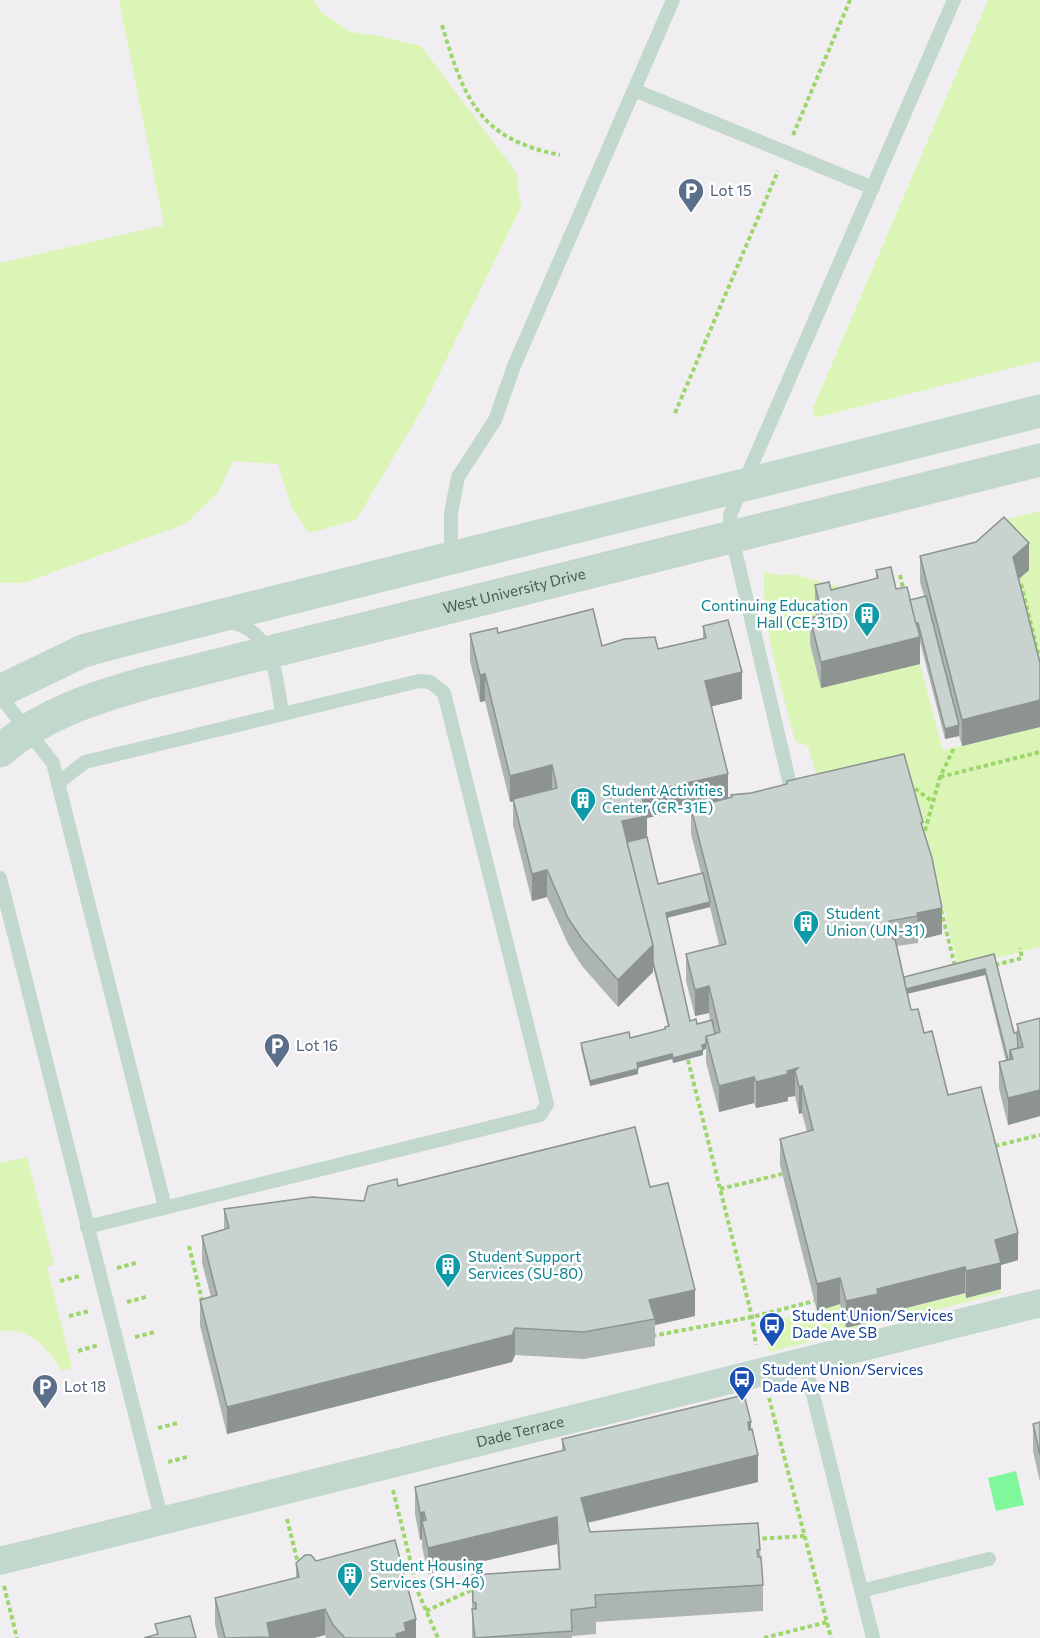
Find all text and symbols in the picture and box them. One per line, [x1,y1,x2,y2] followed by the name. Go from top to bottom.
[676,176,706,214] parking icon: Lot 15
[710,181,752,199] place label: Lot 15
[441,564,587,617] street label: West University Drive
[701,596,848,631] place label: Continuing Education Hall (CE-31D)
[852,600,882,638] building icon: Continuing Education Hall (CE-31D)
[602,781,723,816] place label: Student Activities Center (CR-31E)
[568,785,598,823] building icon: Student Activities Center (CR-31E)
[826,904,925,939] place label: Student Union (UN-31)
[791,908,821,946] building icon: Student Union (UN-31)
[262,1031,292,1069] parking icon: Lot 16
[296,1036,338,1054] place label: Lot 16
[468,1247,583,1282] place label: Student Support Services (SU-80)
[433,1251,463,1289] building icon: Student Support Services (SU-80)
[792,1306,954,1341] place label: Student Union/Services Dade Ave SB
[757,1310,787,1348] bus stop icon: Student Union/Services Dade Ave SB
[762,1360,924,1395] place label: Student Union/Services Dade Ave NB
[727,1364,757,1402] bus stop icon: Student Union/Services Dade Ave NB
[30,1372,60,1410] parking icon: Lot 18
[64,1377,106,1395] place label: Lot 18
[474,1411,566,1451] street label: Dade Terrace
[370,1556,485,1591] place label: Student Housing Services (SH-46)
[335,1560,365,1598] building icon: Student Housing Services (SH-46)

